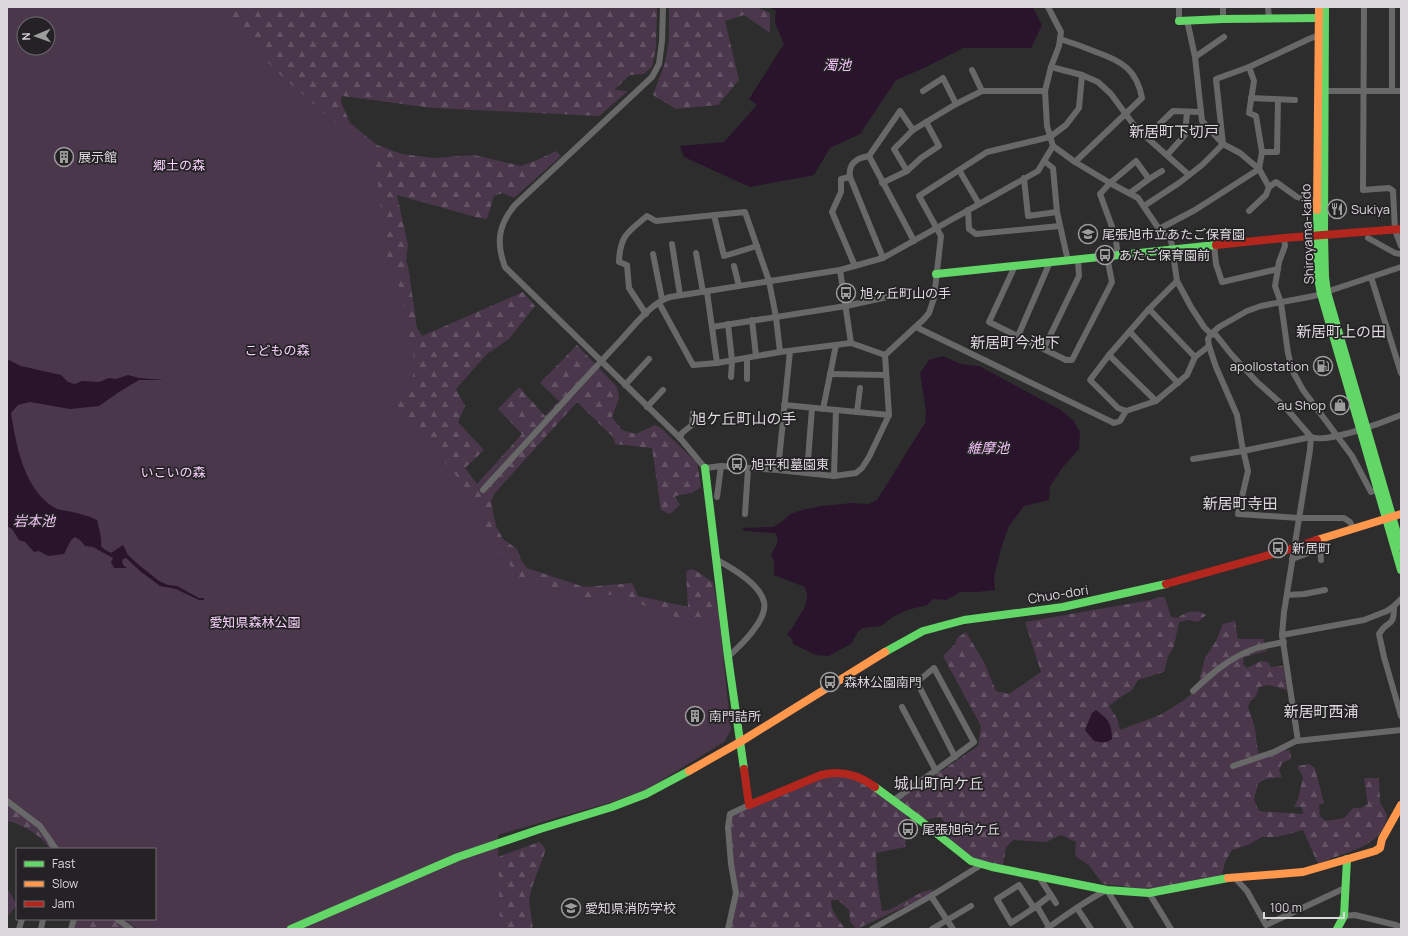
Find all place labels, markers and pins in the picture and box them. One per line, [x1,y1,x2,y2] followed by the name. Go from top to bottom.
[53,146,75,168] building icon: 展示館
[78,148,117,166] place label: 展示館
[1326,198,1348,220] restaurant icon: Sukiya
[1351,200,1390,218] place label: Sukiya
[1077,223,1099,245] school or university icon: 尾張旭市立あたご保育園
[1102,225,1245,243] place label: 尾張旭市立あたご保育園
[1094,244,1116,266] bus stop icon: あたご保育園前
[1119,246,1210,264] place label: あたご保育園前
[835,282,857,304] bus stop icon: 旭ヶ丘町山の手
[860,284,951,302] place label: 旭ヶ丘町山の手
[1312,355,1334,377] fuel station icon: apollostation
[1230,357,1309,375] place label: apollostation
[1329,394,1351,416] shop icon: au Shop
[1277,396,1326,414] place label: au Shop
[726,453,748,475] bus stop icon: 旭平和墓園東
[751,455,829,473] place label: 旭平和墓園東
[1267,537,1289,559] bus stop icon: 新居町
[1292,539,1331,557] place label: 新居町
[819,671,841,693] bus stop icon: 森林公園南門
[844,673,922,691] place label: 森林公園南門
[684,705,706,727] building icon: 南門詰所
[709,707,761,725] place label: 南門詰所
[897,818,919,840] bus stop icon: 尾張旭向ケ丘
[922,820,1000,838] place label: 尾張旭向ケ丘
[560,897,582,919] school or university icon: 愛知県消防学校
[585,899,676,917] place label: 愛知県消防学校

